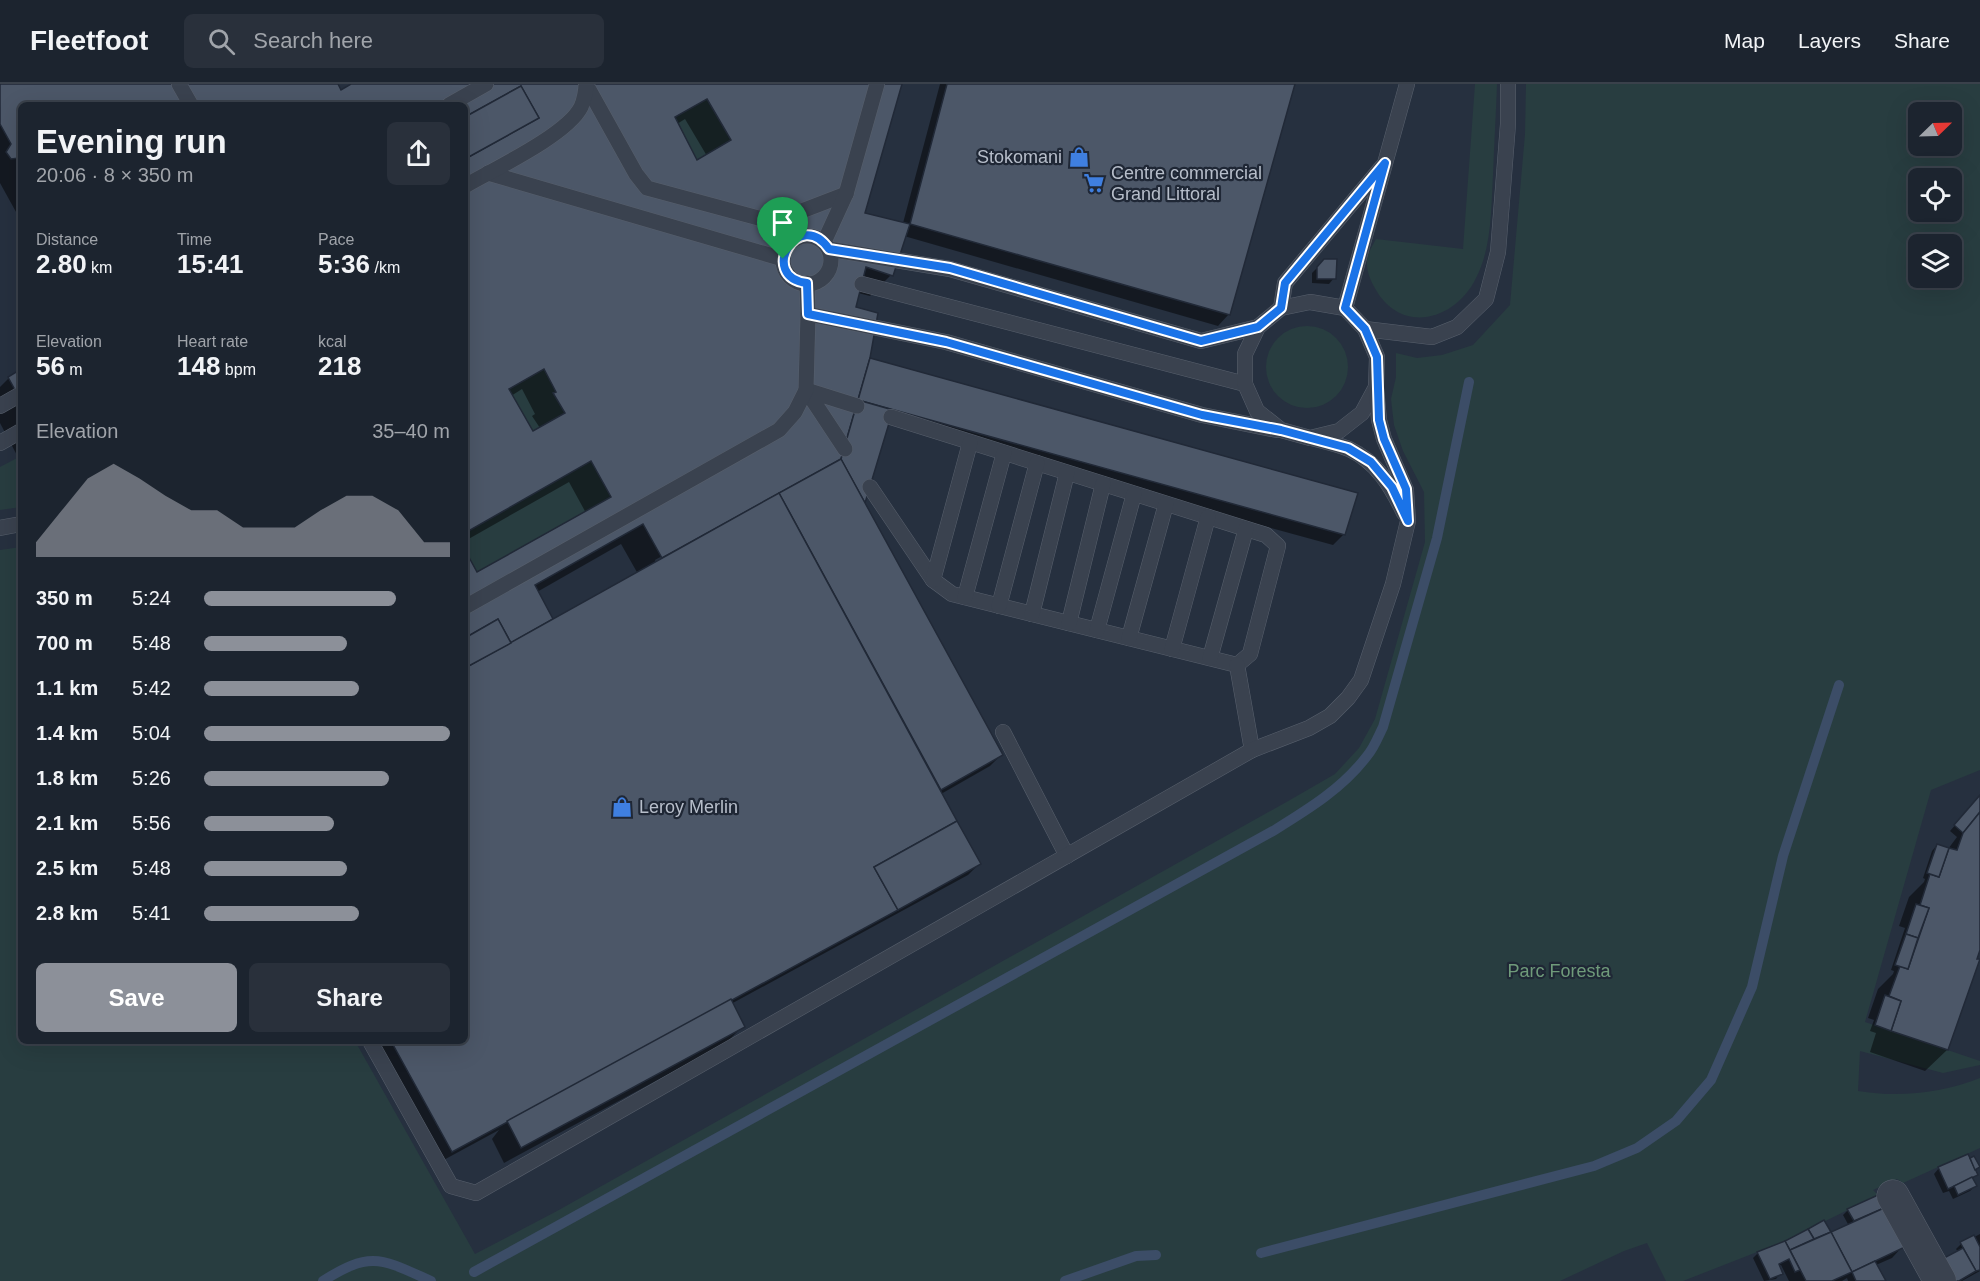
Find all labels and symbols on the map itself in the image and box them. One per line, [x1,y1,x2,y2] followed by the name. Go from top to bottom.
[1908,102,1962,156] north arrow
[1067,145,1091,169] shop icon: Stokomani
[977,147,1062,167] place label: Stokomani
[1111,163,1262,204] place label: Centre commercial Grand Littoral
[1082,171,1106,195] supermarket icon: Centre commercial Grand Littoral
[757,197,808,259] pin
[610,795,634,819] shop icon: Leroy Merlin
[639,797,738,817] place label: Leroy Merlin
[1507,961,1612,981] park label: Parc Foresta

